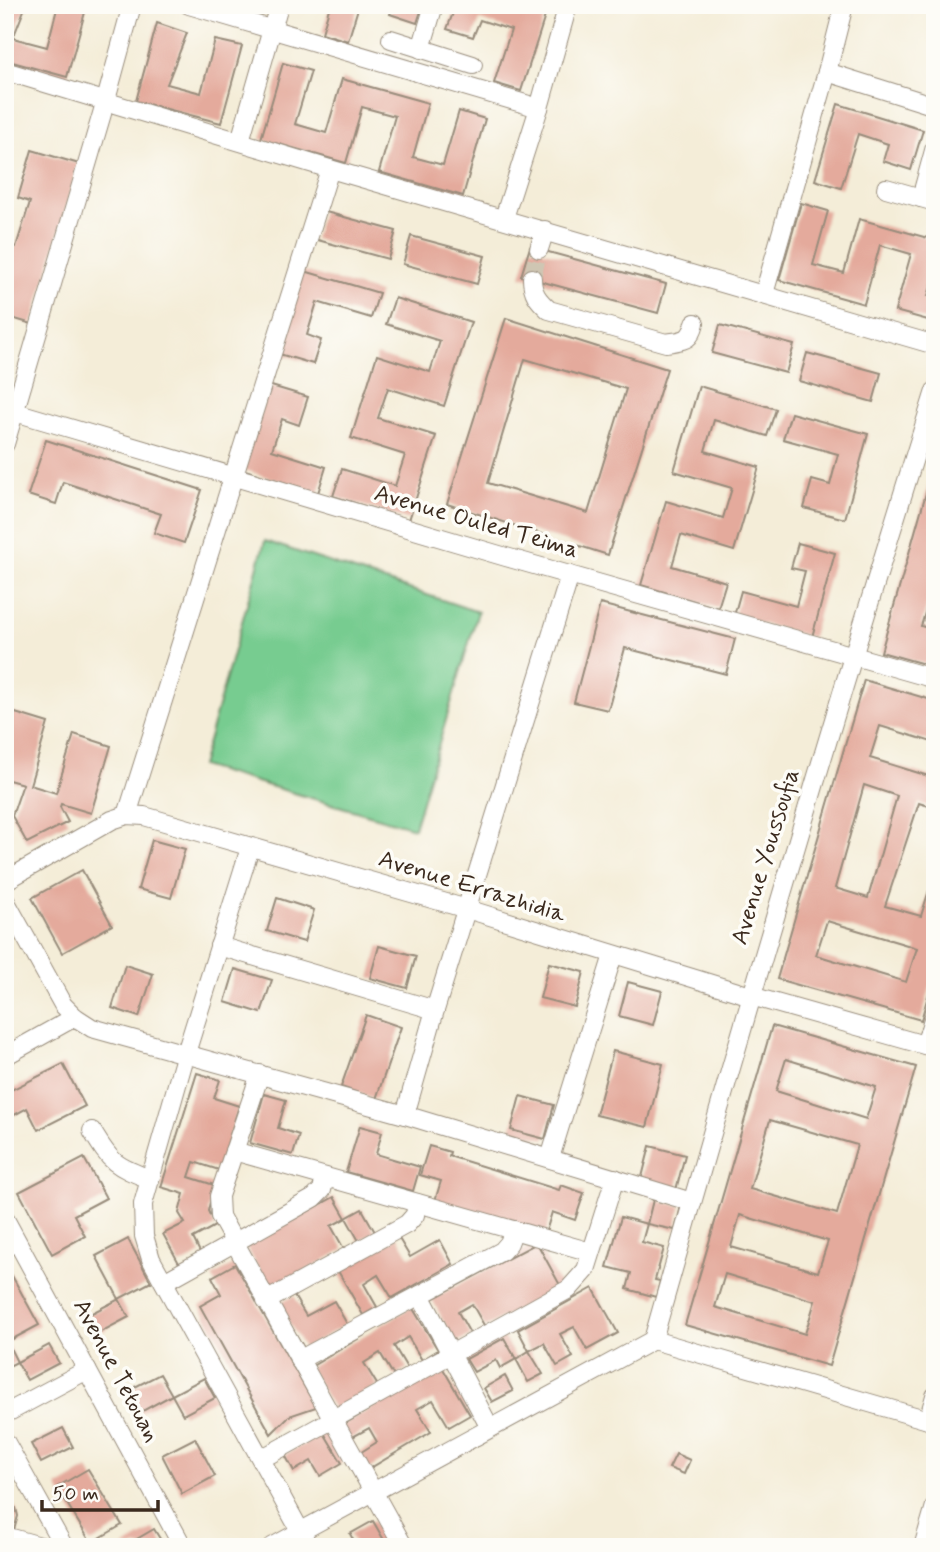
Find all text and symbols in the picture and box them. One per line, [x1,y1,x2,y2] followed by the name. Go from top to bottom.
[370,478,582,566] street label: Avenue Ouled Teima
[725,765,807,949] street label: Avenue Youssoufia
[375,844,570,930] street label: Avenue Errazhidia
[65,1294,167,1448] street label: Avenue Tetouan
[42,1468,158,1512] scale bar
[52,1480,99,1508] text: 50 m

